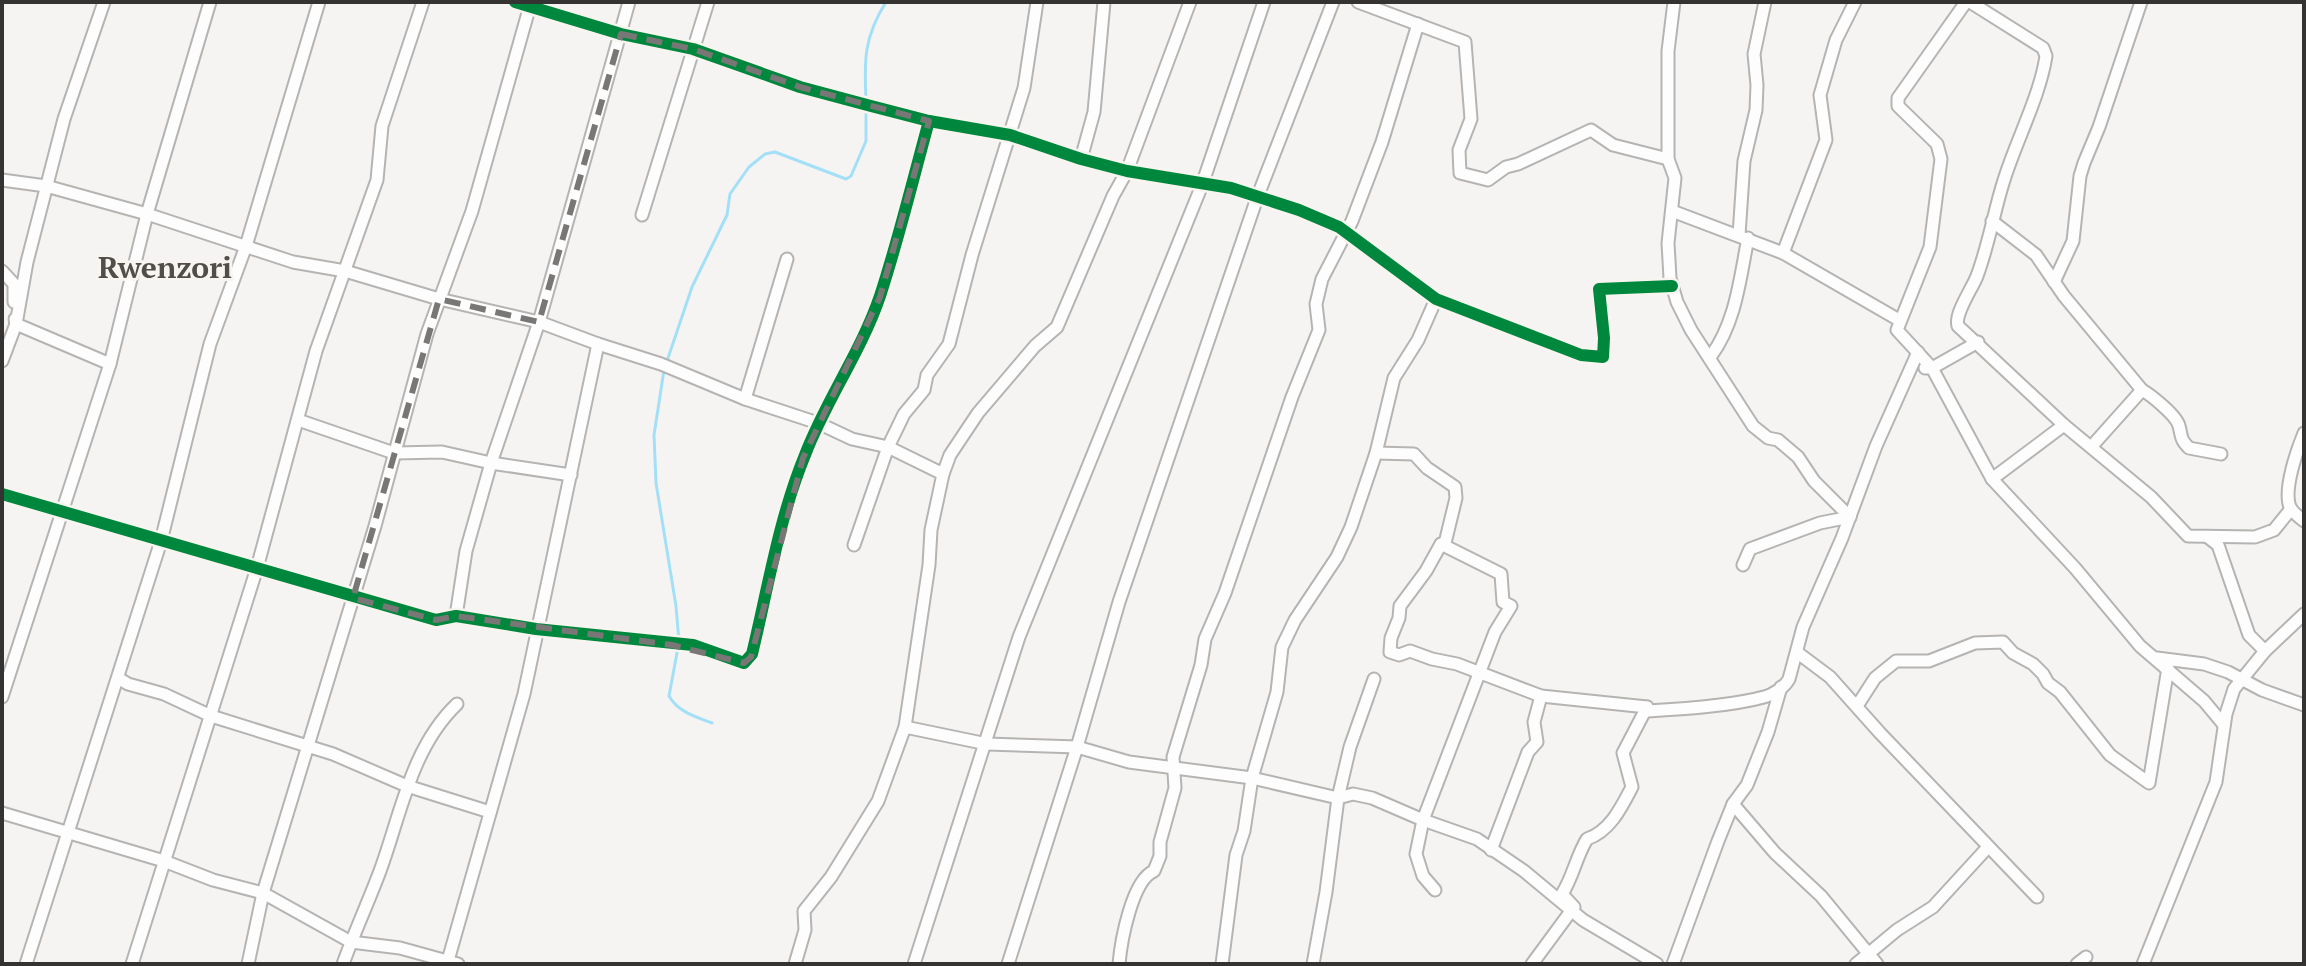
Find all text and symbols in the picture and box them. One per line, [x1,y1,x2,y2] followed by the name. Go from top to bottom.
[98,247,232,287] district label: Rwenzori

